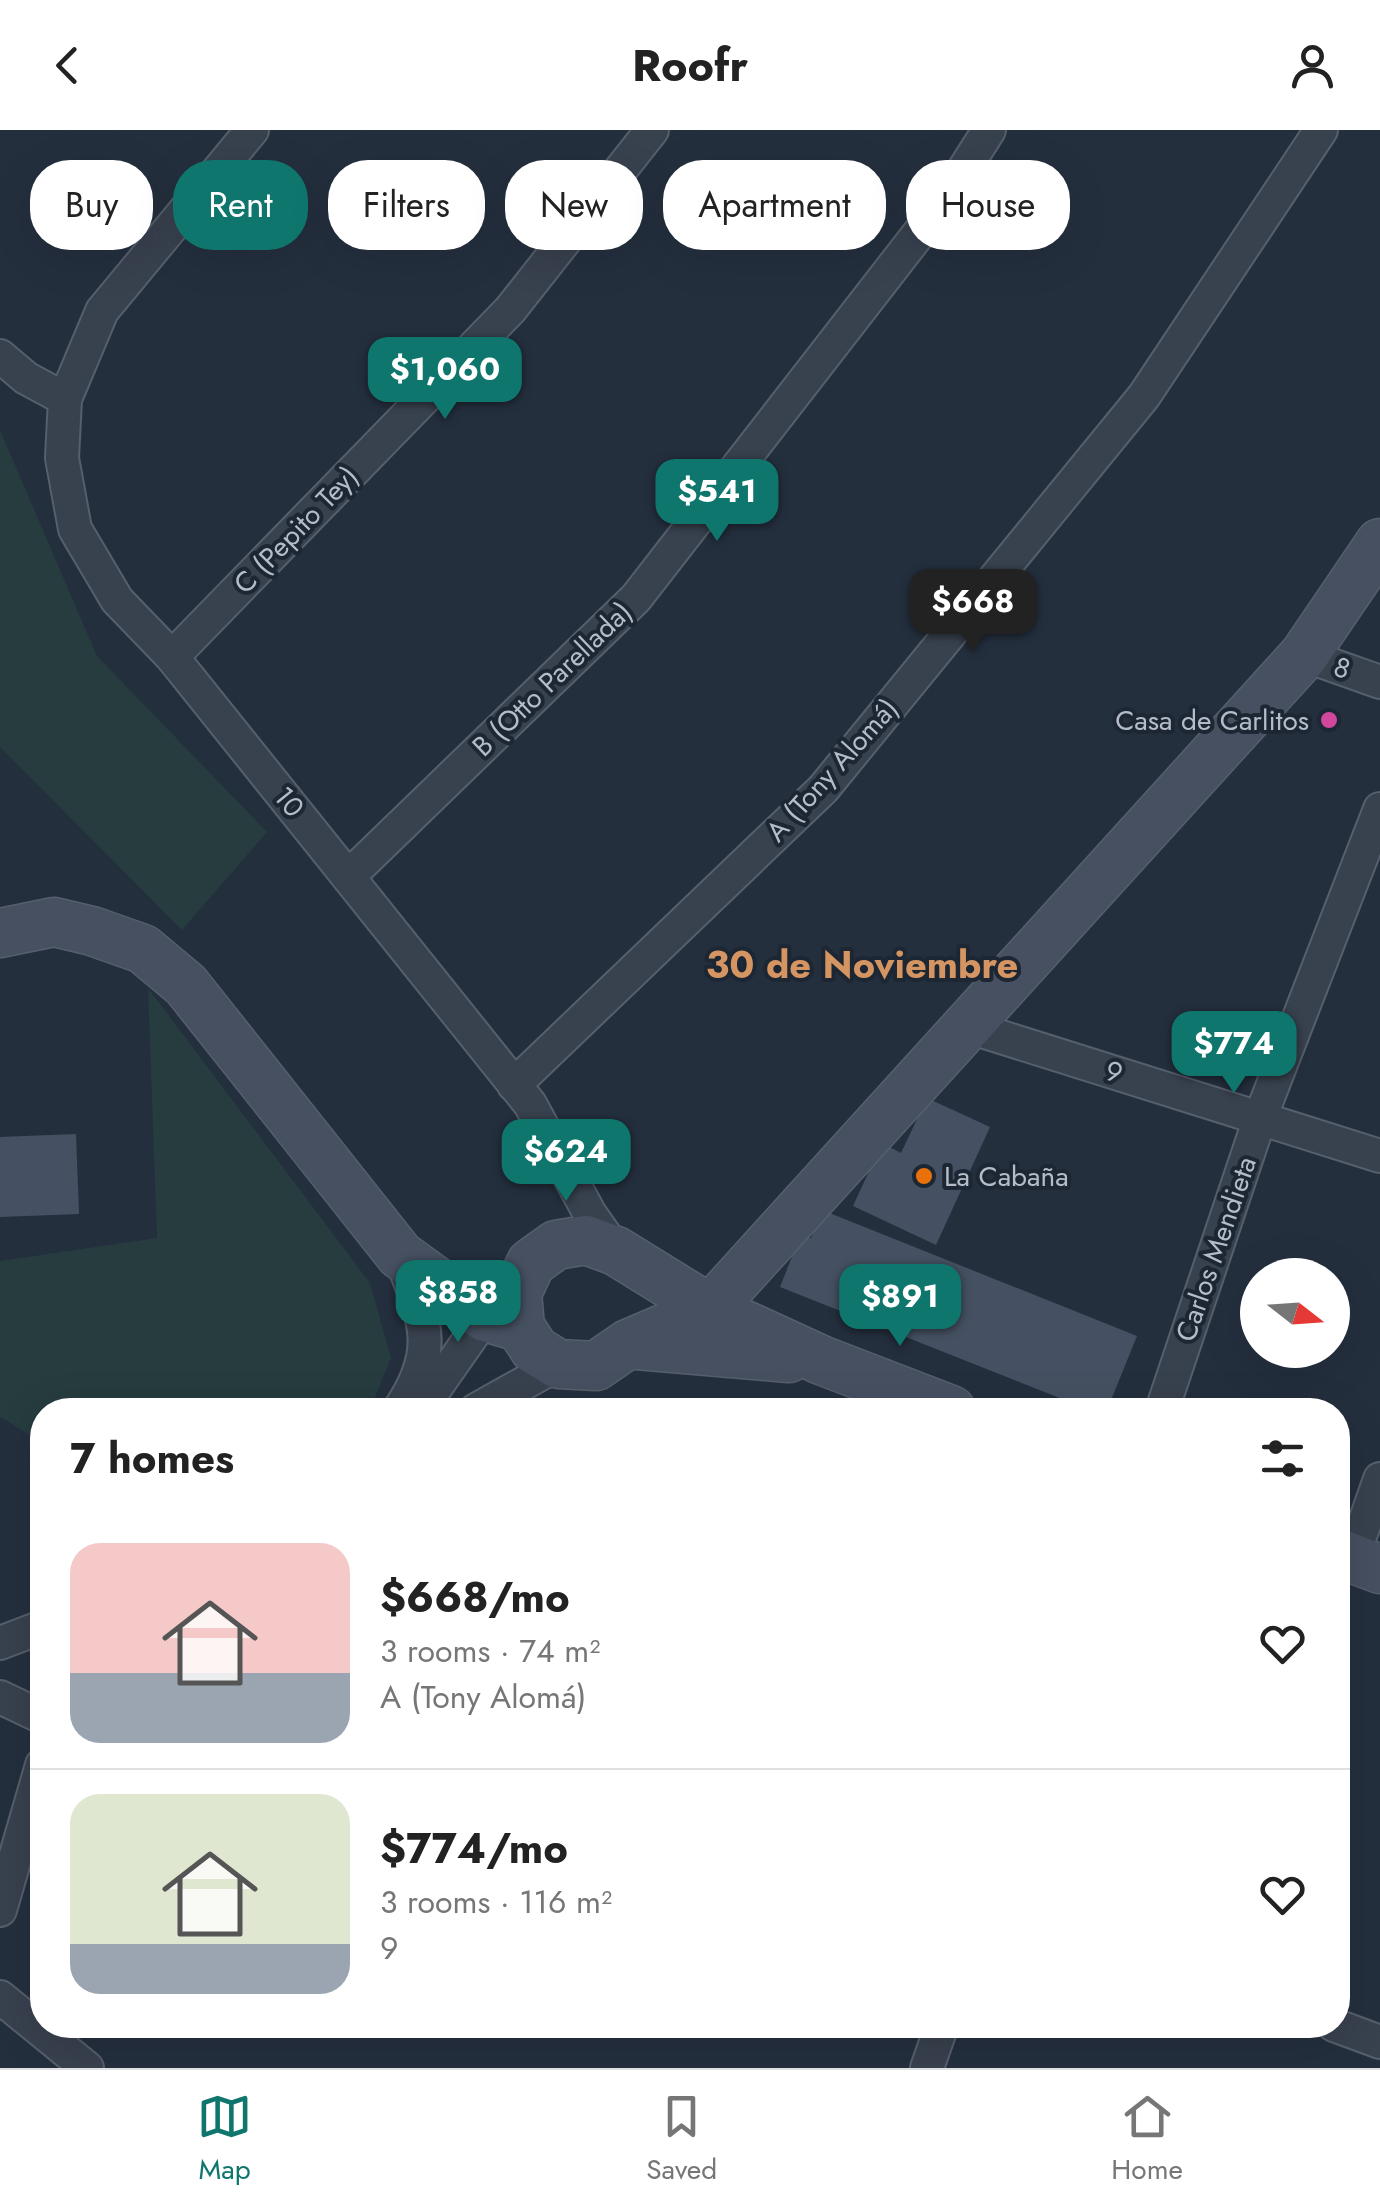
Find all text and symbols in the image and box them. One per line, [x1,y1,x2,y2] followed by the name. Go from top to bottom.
[632,33,748,98] text: Roofr
[40,38,95,93] icon: back
[1285,38,1340,93] icon: person
[30,160,153,250] chip: Buy
[173,160,308,250] chip: Rent
[328,160,485,250] chip: Filters
[505,160,643,250] chip: New
[663,160,886,250] chip: Apartment
[906,160,1070,250] chip: House
[364,337,526,422] pin: $1,060
[390,346,500,392] text: $1,060
[224,457,368,603] street label: C (Pepito Tey)
[658,459,776,544] pin: $541
[677,468,757,514] text: $541
[914,569,1032,654] pin: $668
[932,578,1014,624] text: $668
[463,592,641,766] street label: B (Otto Parellada)
[1328,646,1356,690] street label: 8
[756,689,908,851] street label: A (Tony Alomá)
[1115,700,1309,741] place label: Casa de Carlitos
[1318,709,1340,731] marker: Casa de Carlitos
[264,778,314,826] street label: 10
[706,937,1018,992] district label: 30 de Noviembre
[1175,1011,1293,1096] pin: $774
[1194,1020,1274,1066] text: $774
[1100,1050,1128,1094] street label: 9
[507,1119,625,1204] pin: $624
[524,1128,608,1174] text: $624
[1165,1151,1267,1347] street label: Carlos Mendieta
[944,1156,1069,1197] place label: La Cabaña
[913,1165,935,1187] marker: La Cabaña
[1240,1258,1350,1368] north arrow
[1240,1258,1350,1368] map controls
[399,1260,517,1345] pin: $858
[841,1264,959,1349] pin: $891
[418,1269,498,1315] text: $858
[861,1273,939,1319] text: $891
[70,1428,234,1489] text: 7 homes
[1255,1431,1310,1486] icon: filters
[380,1567,570,1628] text: $668/mo
[150,1583,270,1703] icon: home
[1255,1616,1310,1671] icon: heart
[380,1628,600,1674] text: 3 rooms · 74 m²
[380,1674,586,1720] text: A (Tony Alomá)
[380,1818,568,1879] text: $774/mo
[150,1834,270,1954] icon: home
[1255,1867,1310,1922] icon: heart
[380,1879,612,1925] text: 3 rooms · 116 m²
[380,1925,398,1971] text: 9
[197,2089,252,2190] tab: Map
[646,2089,717,2190] tab: Saved
[1111,2089,1183,2190] tab: Home

